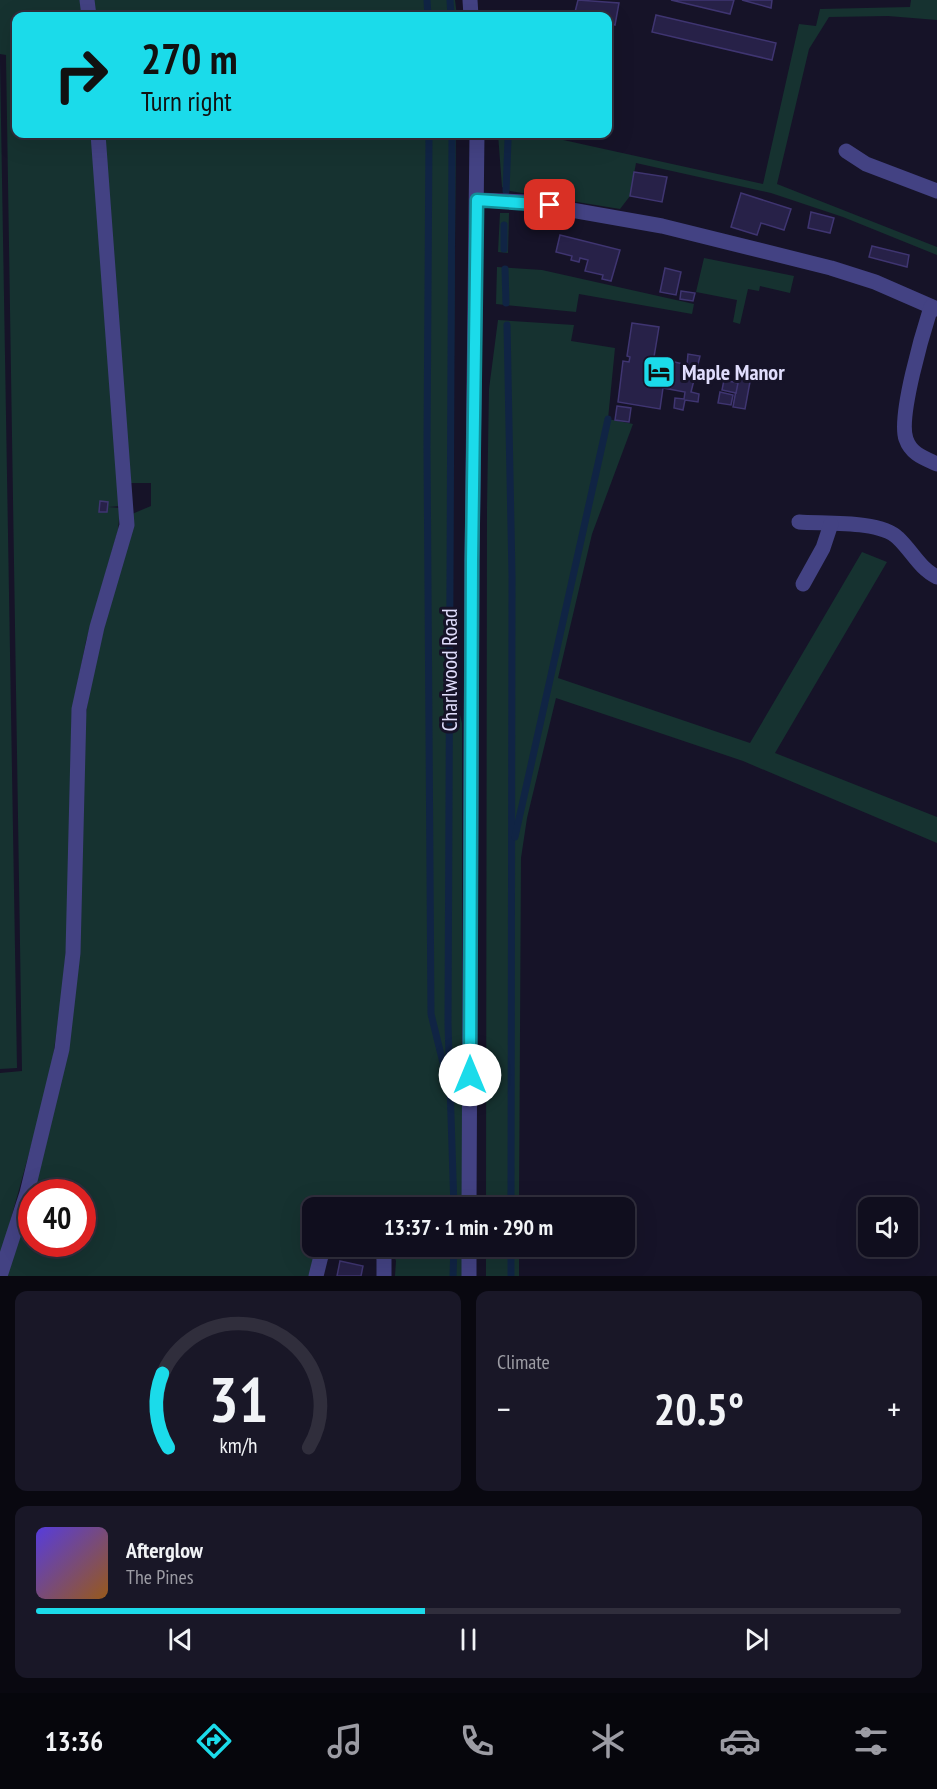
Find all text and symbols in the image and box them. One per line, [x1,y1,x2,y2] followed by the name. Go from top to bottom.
[141,31,238,86] text: 270 m
[42,36,120,114] icon: right
[141,84,232,118] text: Turn right
[524,179,575,230] pin
[533,188,566,221] icon: arrive
[641,354,677,390] hotel icon: Maple Manor
[682,358,785,386] place label: Maple Manor
[435,608,463,732] street label: Charlwood Road
[438,1043,502,1107] position arrow
[18,1179,96,1257] speed limit sign: 40
[858,1197,918,1257] map controls
[858,1197,918,1257] button: sound
[384,1213,553,1241] text: 13:37 · 1 min · 290 m
[497,1349,550,1375] text: Climate
[208,1358,268,1439] text: 31
[654,1379,744,1437] text: 20.5°
[497,1387,511,1430] text: −
[887,1387,901,1430] text: +
[219,1431,257,1459] text: km/h
[126,1536,203,1564] text: Afterglow
[126,1564,193,1590] text: The Pines
[164,1623,197,1656] icon: previous
[452,1623,485,1656] icon: pause
[740,1623,773,1656] icon: next
[193,1720,235,1762] icon: directions
[324,1720,366,1762] icon: music
[456,1720,498,1762] icon: phone
[587,1720,629,1762] icon: climate
[719,1720,761,1762] icon: car
[850,1720,892,1762] icon: filters
[45,1724,103,1758] text: 13:36

